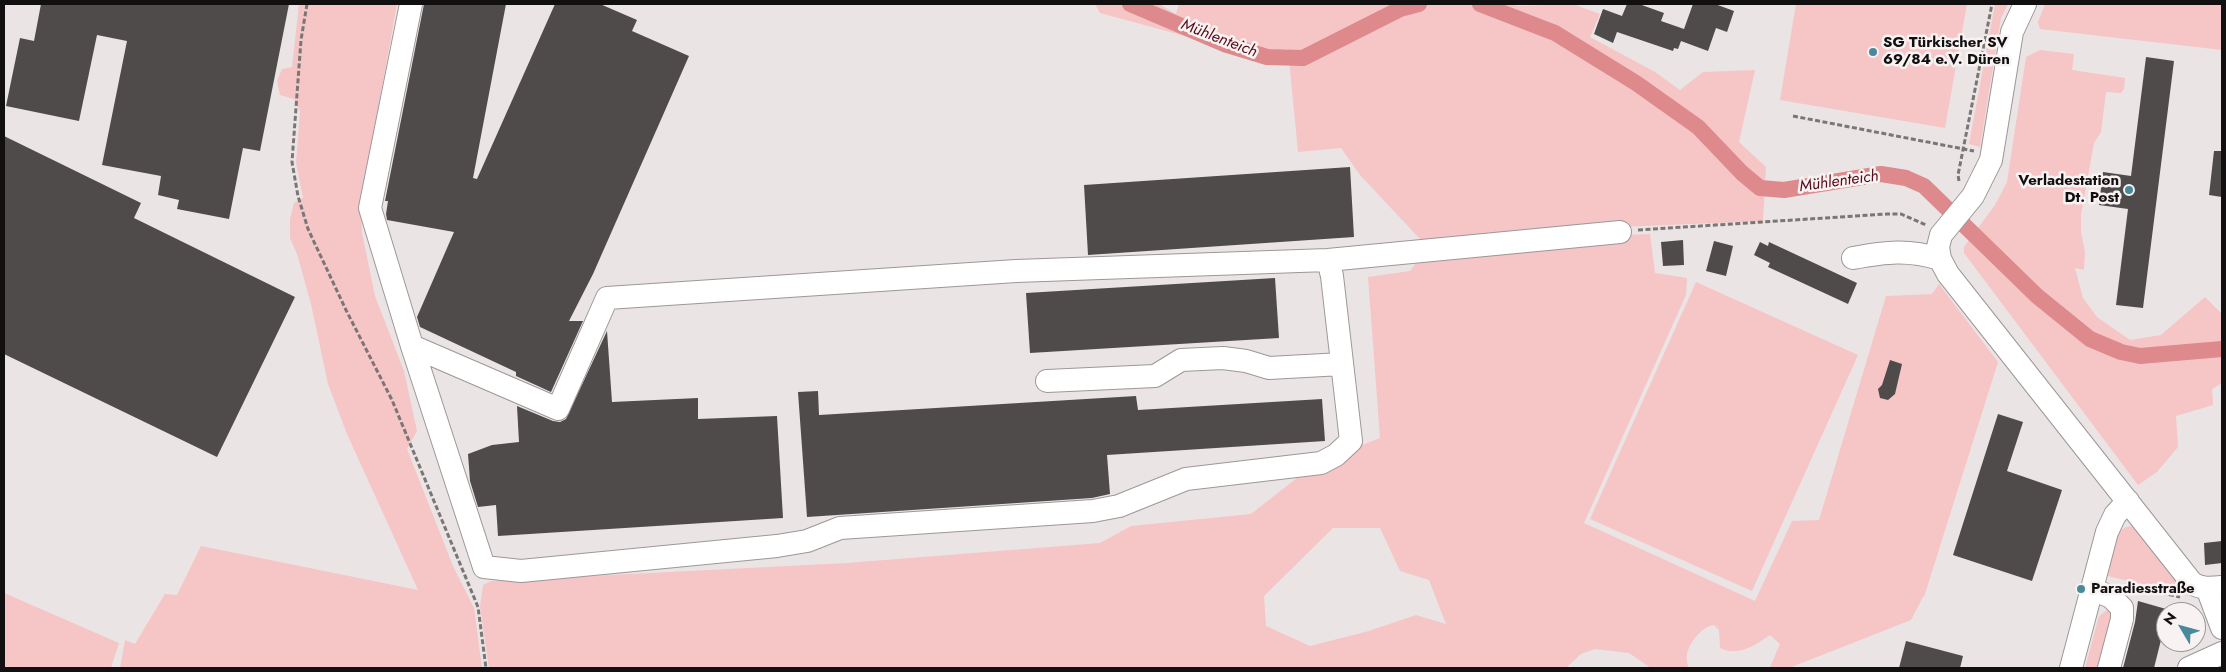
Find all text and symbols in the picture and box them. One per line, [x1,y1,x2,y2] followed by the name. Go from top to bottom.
[1178,16,1260,62] water label: Mühlenteich
[1883,34,2010,69] place label: SG Türkischer SV 69/84 e.V. Düren
[1867,46,1879,58] marker: SG Türkischer SV 69/84 e.V. Düren
[1798,167,1880,197] water label: Mühlenteich
[2018,172,2119,207] place label: Verladestation Dt. Post
[2123,184,2135,196] marker: Verladestation Dt. Post
[2091,580,2195,598] place label: Paradiesstraße
[2075,583,2087,595] marker: Paradiesstraße
[2156,602,2206,652] north arrow
[2158,608,2181,629] text: N

